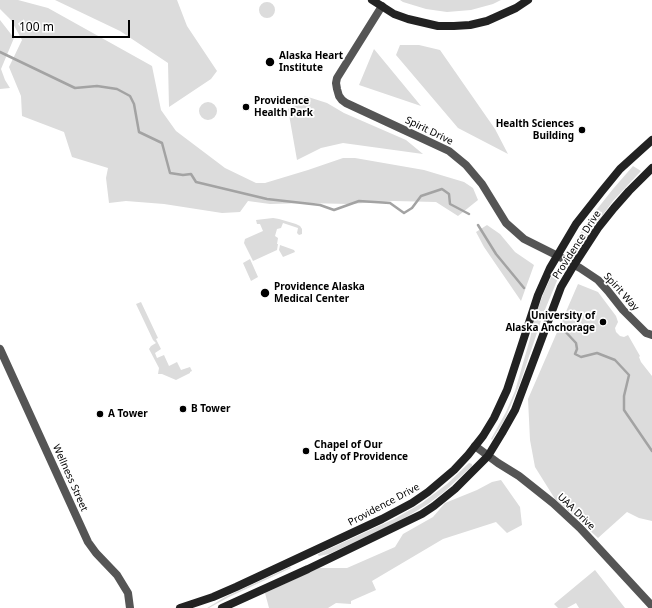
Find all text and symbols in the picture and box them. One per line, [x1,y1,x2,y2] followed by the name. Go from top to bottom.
[14,12,132,38] scale bar
[19,18,54,35] text: 100 m
[279,50,343,74] place label: Alaska Heart Institute
[264,56,276,68] marker: Alaska Heart Institute
[254,95,313,118] place label: Providence Health Park
[241,102,251,112] marker: Providence Health Park
[403,114,455,148] street label: Spirit Drive
[496,118,574,142] place label: Health Sciences Building
[577,125,587,135] marker: Health Sciences Building
[550,209,604,281] street label: Providence Drive
[601,271,641,313] street label: Spirit Way
[274,281,365,304] place label: Providence Alaska Medical Center
[259,287,271,299] marker: Providence Alaska Medical Center
[505,310,595,334] place label: University of Alaska Anchorage
[598,317,608,327] marker: University of Alaska Anchorage
[191,403,230,415] place label: B Tower
[178,404,188,414] marker: B Tower
[108,408,148,420] place label: A Tower
[95,409,105,419] marker: A Tower
[314,439,408,462] place label: Chapel of Our Lady of Providence
[50,443,90,513] street label: Wellness Street
[301,446,311,456] marker: Chapel of Our Lady of Providence
[346,481,422,529] street label: Providence Drive
[555,491,597,533] street label: UAA Drive

